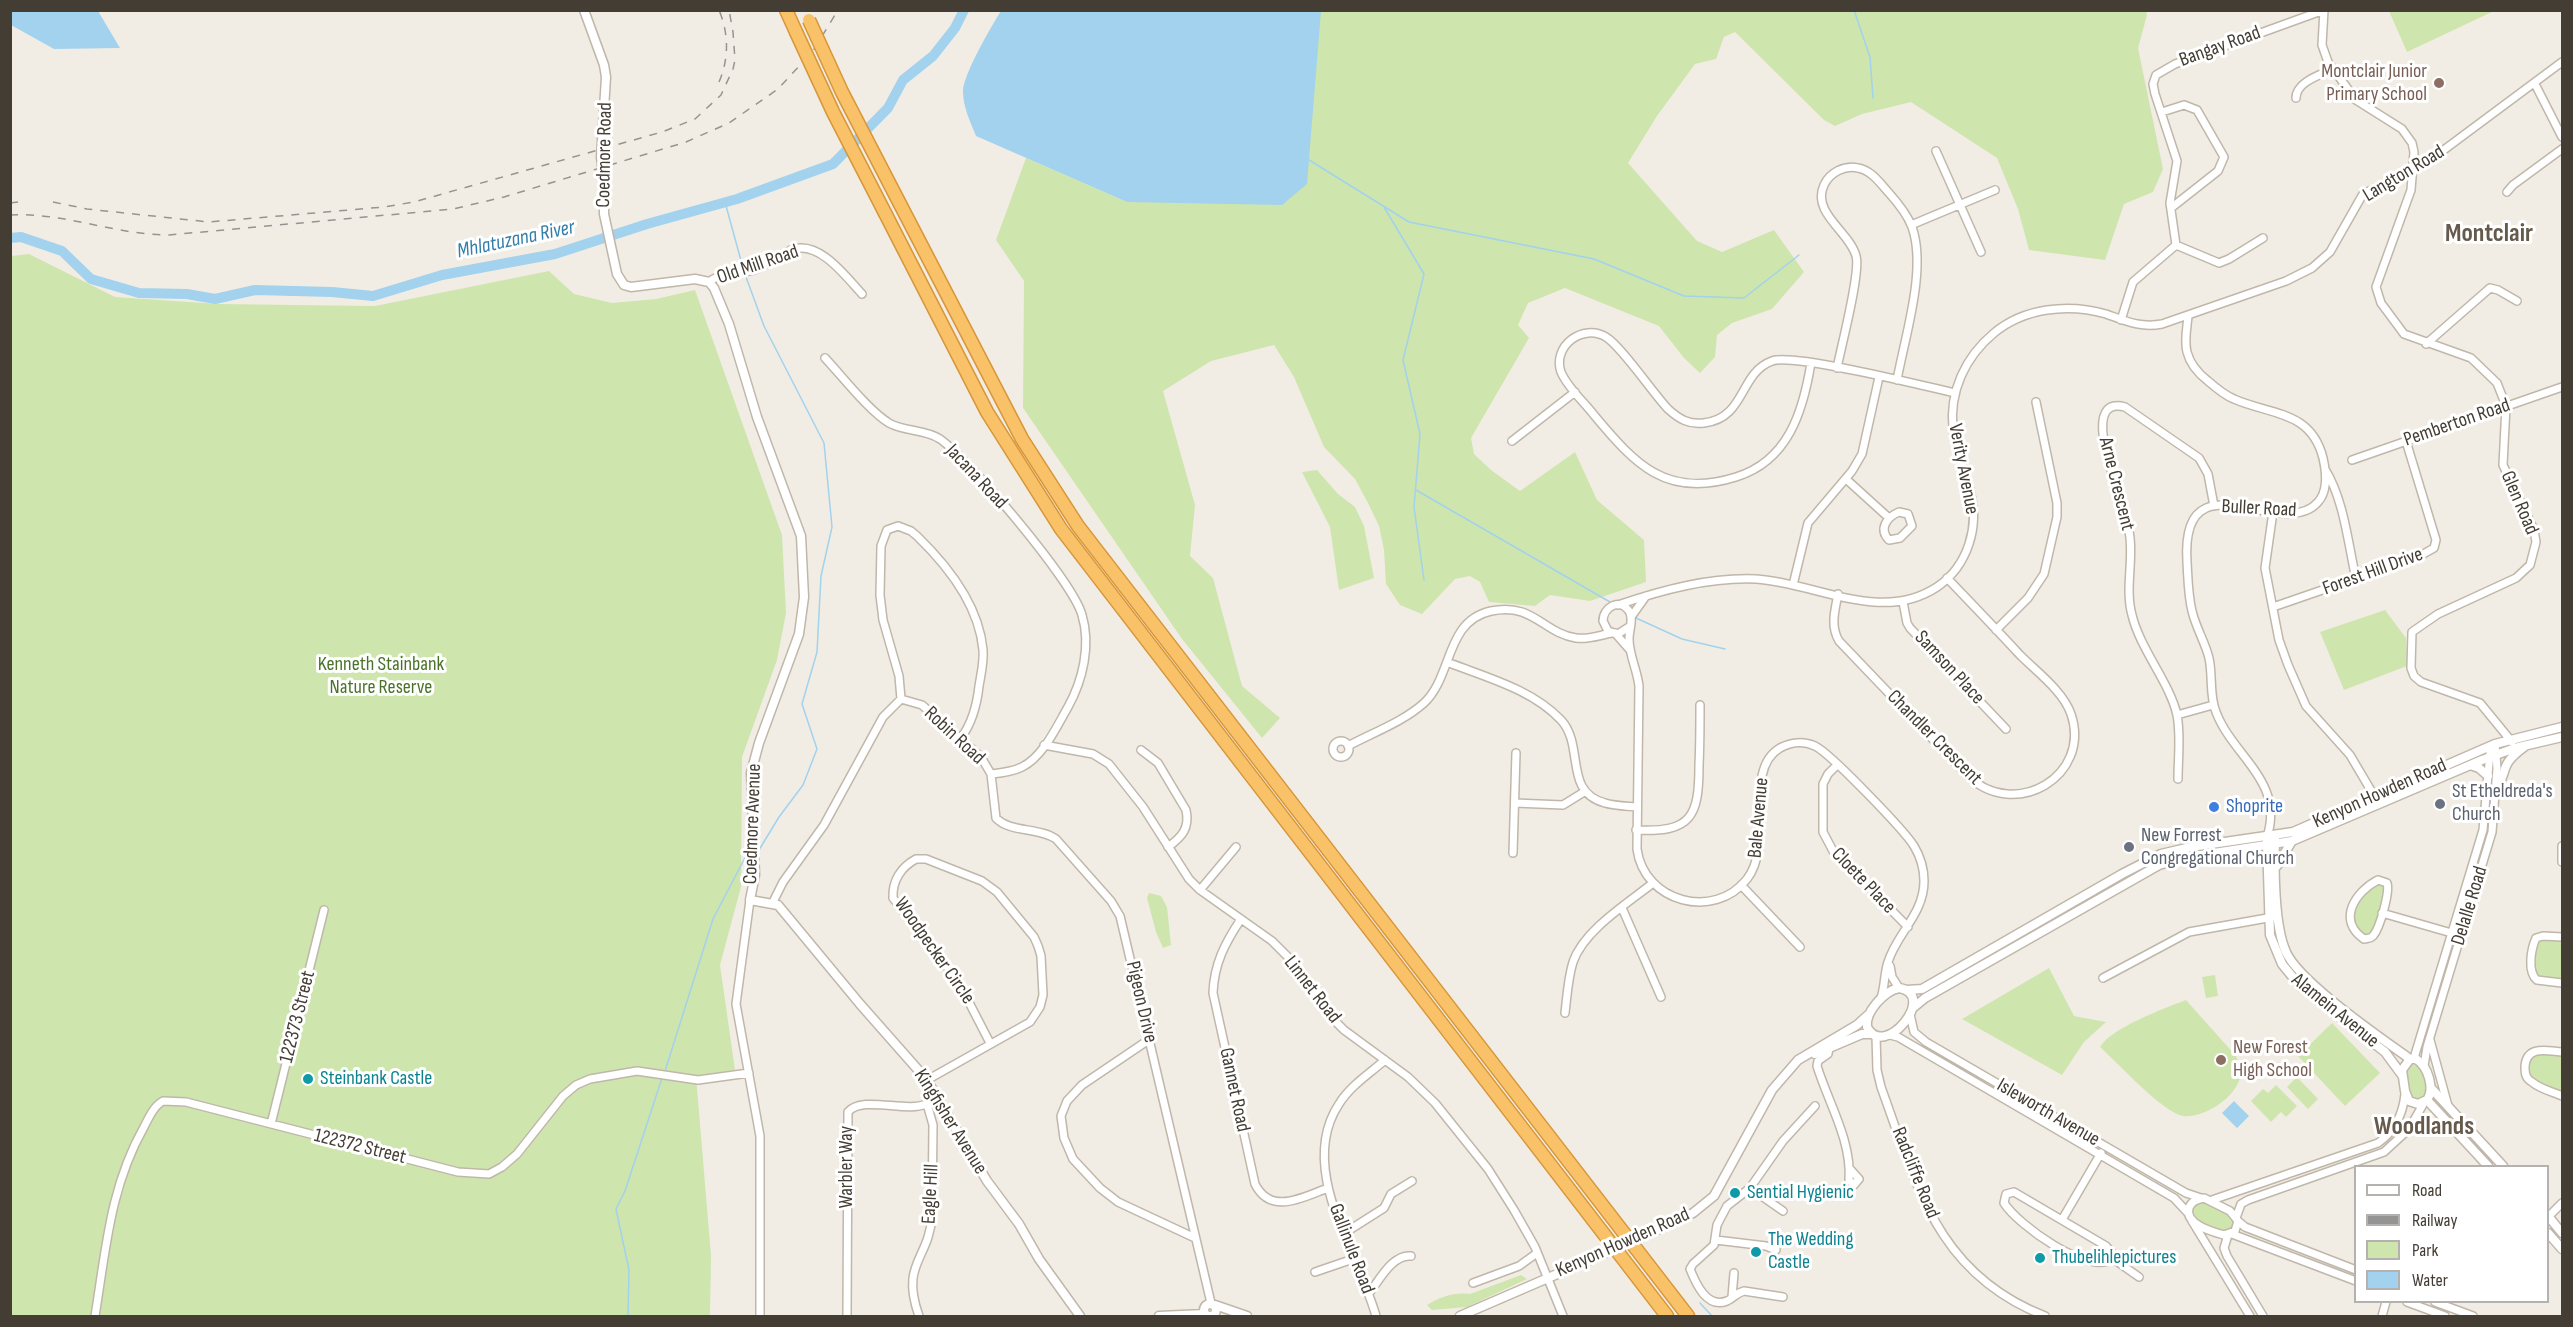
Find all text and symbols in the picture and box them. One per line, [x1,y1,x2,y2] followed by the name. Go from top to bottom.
[2176,21,2264,73] street label: Bangay Road
[2321,60,2427,107] place label: Montclair Junior Primary School
[2432,76,2446,90] marker: Montclair Junior Primary School
[592,102,618,208] street label: Coedmore Road
[2359,140,2449,208] street label: Langton Road
[455,215,577,265] water label: Mhlatuzana River
[2445,218,2533,250] district label: Montclair
[714,240,802,290] street label: Old Mill Road
[2401,394,2513,452] street label: Pemberton Road
[1942,422,1984,516] street label: Verity Avenue
[2093,435,2139,533] street label: Arne Crescent
[940,440,1012,514] street label: Jacana Road
[2495,468,2543,538] street label: Glen Road
[2221,495,2297,523] street label: Buller Road
[2320,543,2426,601] street label: Forest Hill Drive
[1909,626,1989,710] street label: Samson Place
[318,653,444,700] park label: Kenneth Stainbank Nature Reserve
[1881,685,1987,791] street label: Chandler Crescent
[919,702,989,770] street label: Robin Road
[2309,754,2451,834] street label: Kenyon Howden Road
[739,763,767,885] street label: Coedmore Avenue
[1744,777,1774,859] street label: Bale Avenue
[2452,780,2553,827] place label: St Etheldreda's Church
[2226,795,2283,819] place label: Shoprite
[2433,797,2447,811] marker: St Etheldreda's Church
[2207,800,2221,814] marker: Shoprite
[2141,824,2294,871] place label: New Forrest Congregational Church
[2122,840,2136,854] marker: New Forrest Congregational Church
[1826,843,1900,919] street label: Cloete Place
[2447,864,2493,948] street label: Delalle Road
[888,893,980,1009] street label: Woodpecker Circle
[1278,952,1346,1028] street label: Linnet Road
[1120,959,1162,1045] street label: Pigeon Drive
[2286,968,2384,1054] street label: Alamein Avenue
[275,969,321,1065] street label: 122373 Street
[2233,1036,2312,1083] place label: New Forest High School
[1213,1046,1255,1134] street label: Gannet Road
[2214,1053,2228,1067] marker: New Forest High School
[908,1065,992,1179] street label: Kingfisher Avenue
[320,1067,432,1091] place label: Steinbank Castle
[301,1072,315,1086] marker: Steinbank Castle
[1992,1074,2104,1152] street label: Isleworth Avenue
[2374,1111,2474,1143] district label: Woodlands
[312,1124,408,1170] street label: 122372 Street
[1886,1124,1944,1222] street label: Radcliffe Road
[835,1126,859,1208] street label: Warbler Way
[917,1163,945,1225] street label: Eagle Hill
[2354,1165,2549,1303] legend
[2412,1180,2442,1201] text: Road
[1747,1181,1854,1205] place label: Sential Hygienic
[1728,1186,1742,1200] marker: Sential Hygienic
[1323,1201,1379,1297] street label: Gallinule Road
[1552,1203,1694,1283] street label: Kenyon Howden Road
[2412,1210,2457,1231] text: Railway
[1768,1228,1853,1275] place label: The Wedding Castle
[2412,1240,2438,1261] text: Park
[1749,1245,1763,1259] marker: The Wedding Castle
[2052,1246,2176,1270] place label: Thubelihlepictures
[2033,1251,2047,1265] marker: Thubelihlepictures
[2412,1270,2448,1291] text: Water

